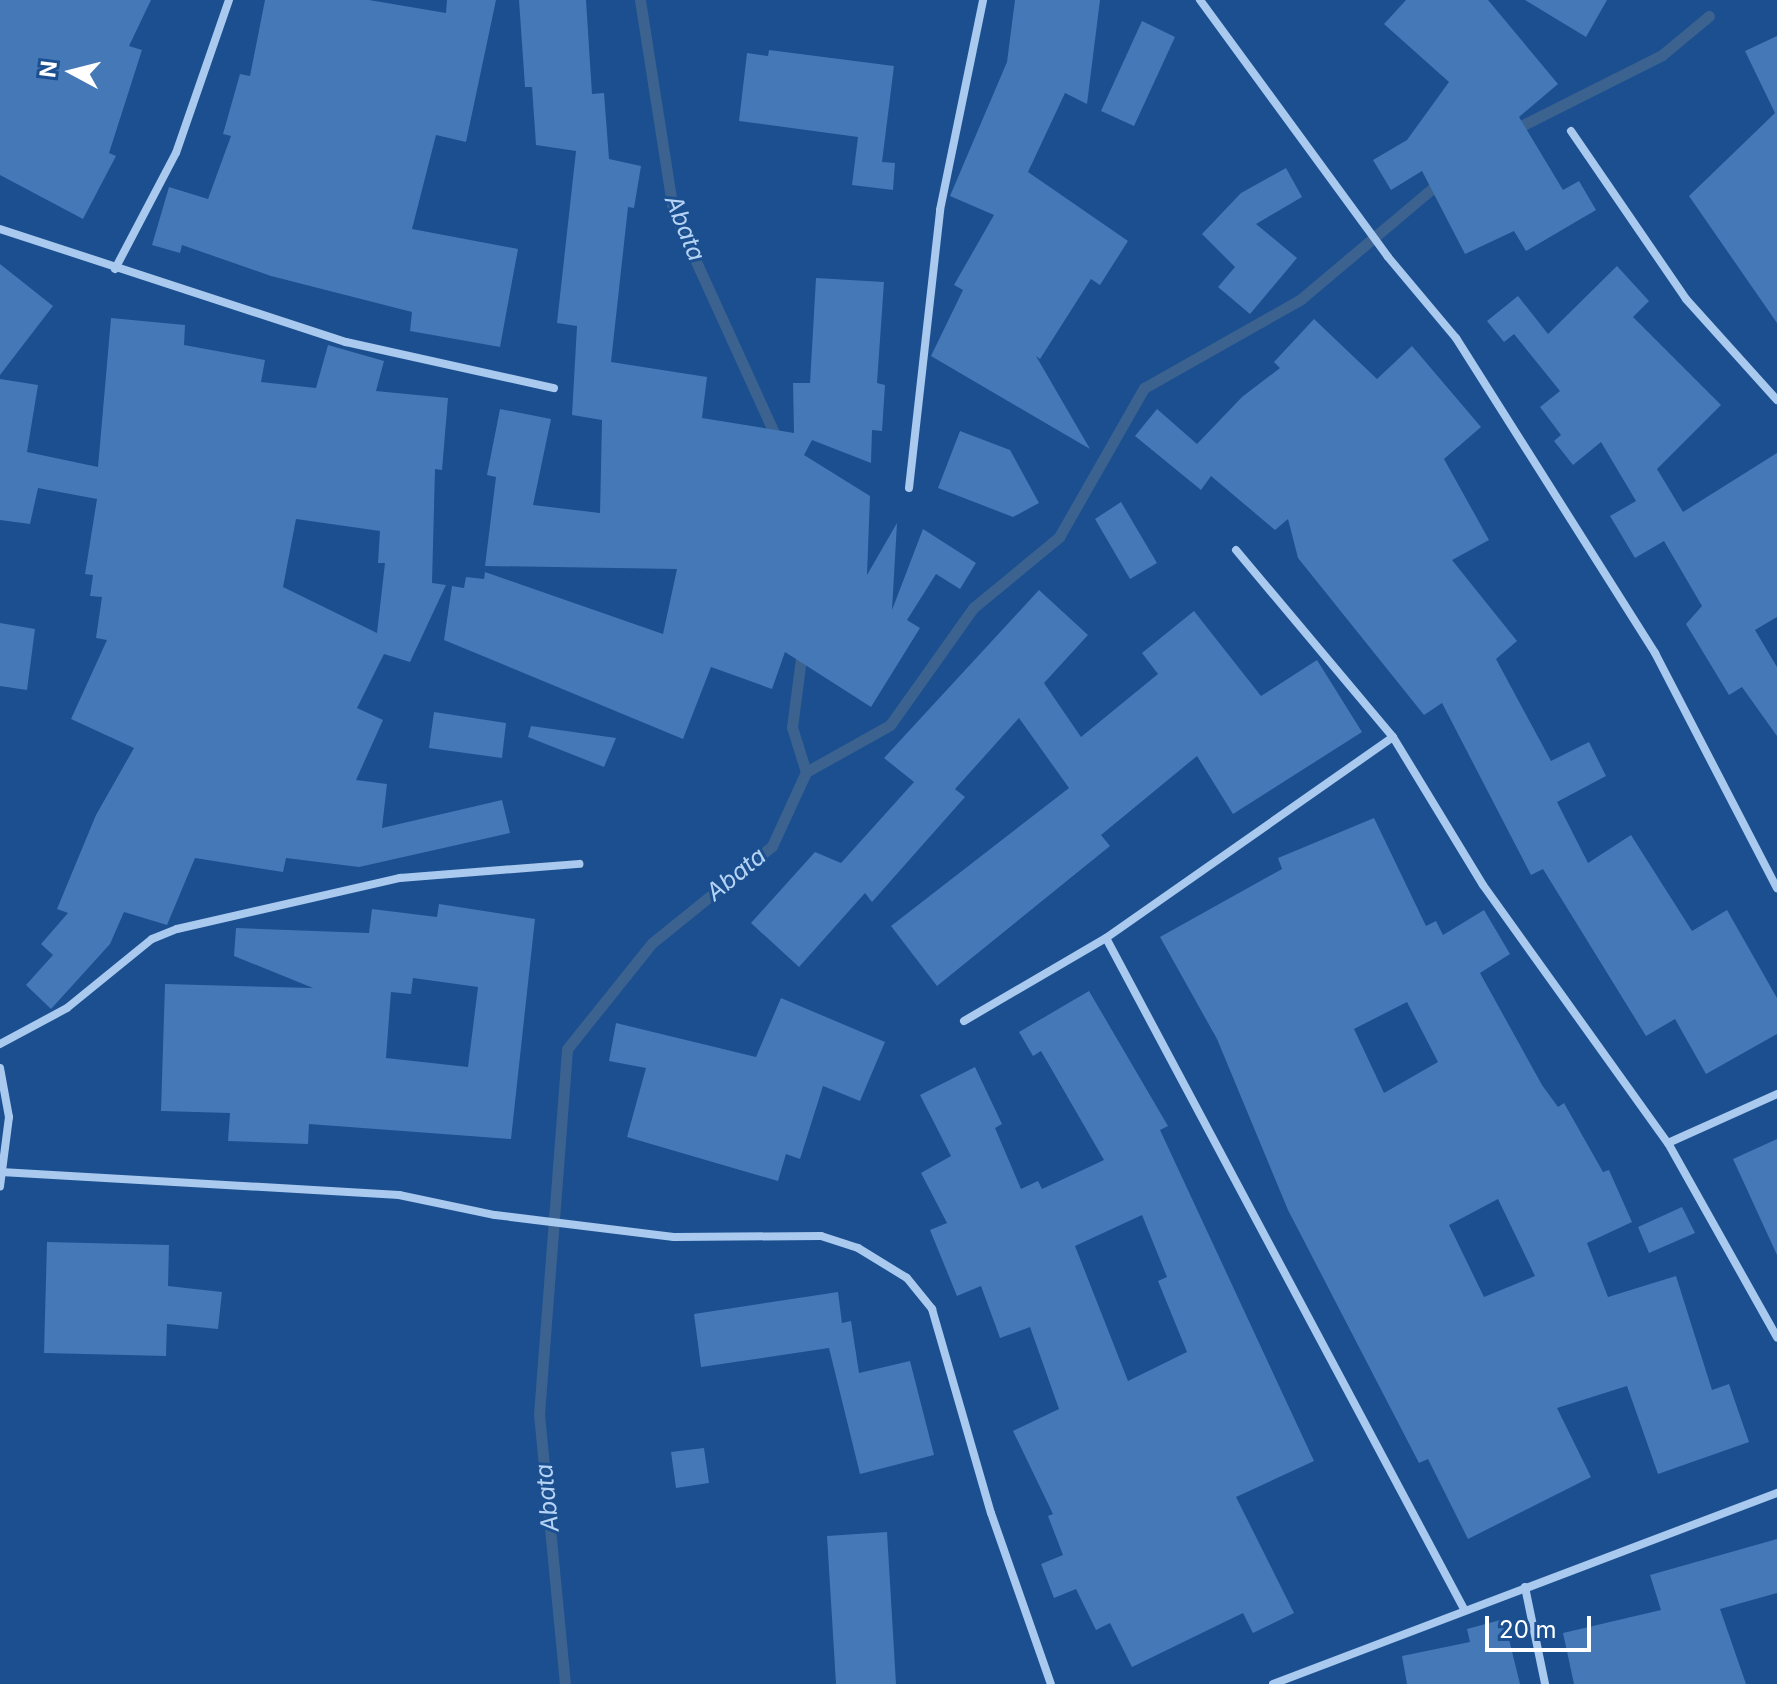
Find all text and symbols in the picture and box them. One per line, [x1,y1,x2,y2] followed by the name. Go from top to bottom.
[32,32,112,112] north arrow
[34,59,62,79] text: N
[659,191,711,265] water label: Abata
[700,841,772,907] water label: Abata
[529,1462,565,1534] water label: Abata
[1489,1600,1595,1650] scale bar
[1499,1615,1557,1644] text: 20 m

